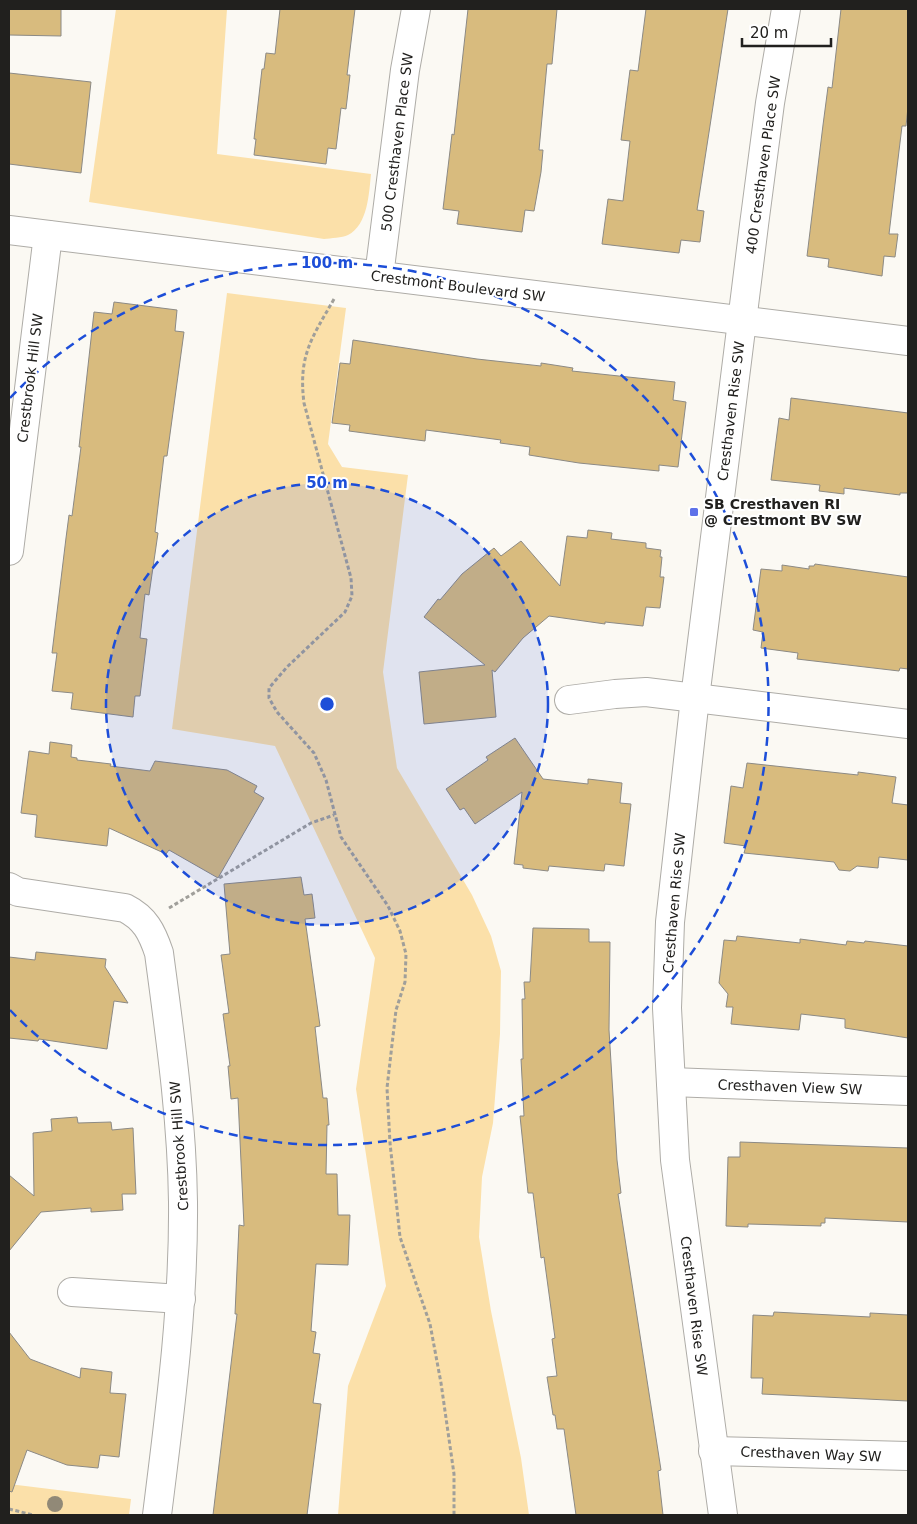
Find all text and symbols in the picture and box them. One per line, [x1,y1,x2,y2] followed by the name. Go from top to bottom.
[742,15,831,47] scale bar
[750,24,788,42] text: 20 m
[378,52,416,232] street label: 500 Cresthaven Place SW
[743,75,783,255] street label: 400 Cresthaven Place SW
[301,254,353,272] text: 100 m
[370,267,546,305] street label: Crestmont Boulevard SW
[14,312,46,444] street label: Crestbrook Hill SW
[714,340,748,482] street label: Cresthaven Rise SW
[306,474,348,492] text: 50 m
[704,496,862,528] place label: SB Cresthaven RI @ Crestmont BV SW
[688,506,700,518] marker: SB Cresthaven RI @ Crestmont BV SW
[318,695,336,713] centre of rings
[660,832,688,974] street label: Cresthaven Rise SW
[717,1076,863,1098] street label: Cresthaven View SW
[166,1080,192,1211] street label: Crestbrook Hill SW
[677,1235,711,1377] street label: Cresthaven Rise SW
[740,1444,882,1464] street label: Cresthaven Way SW

